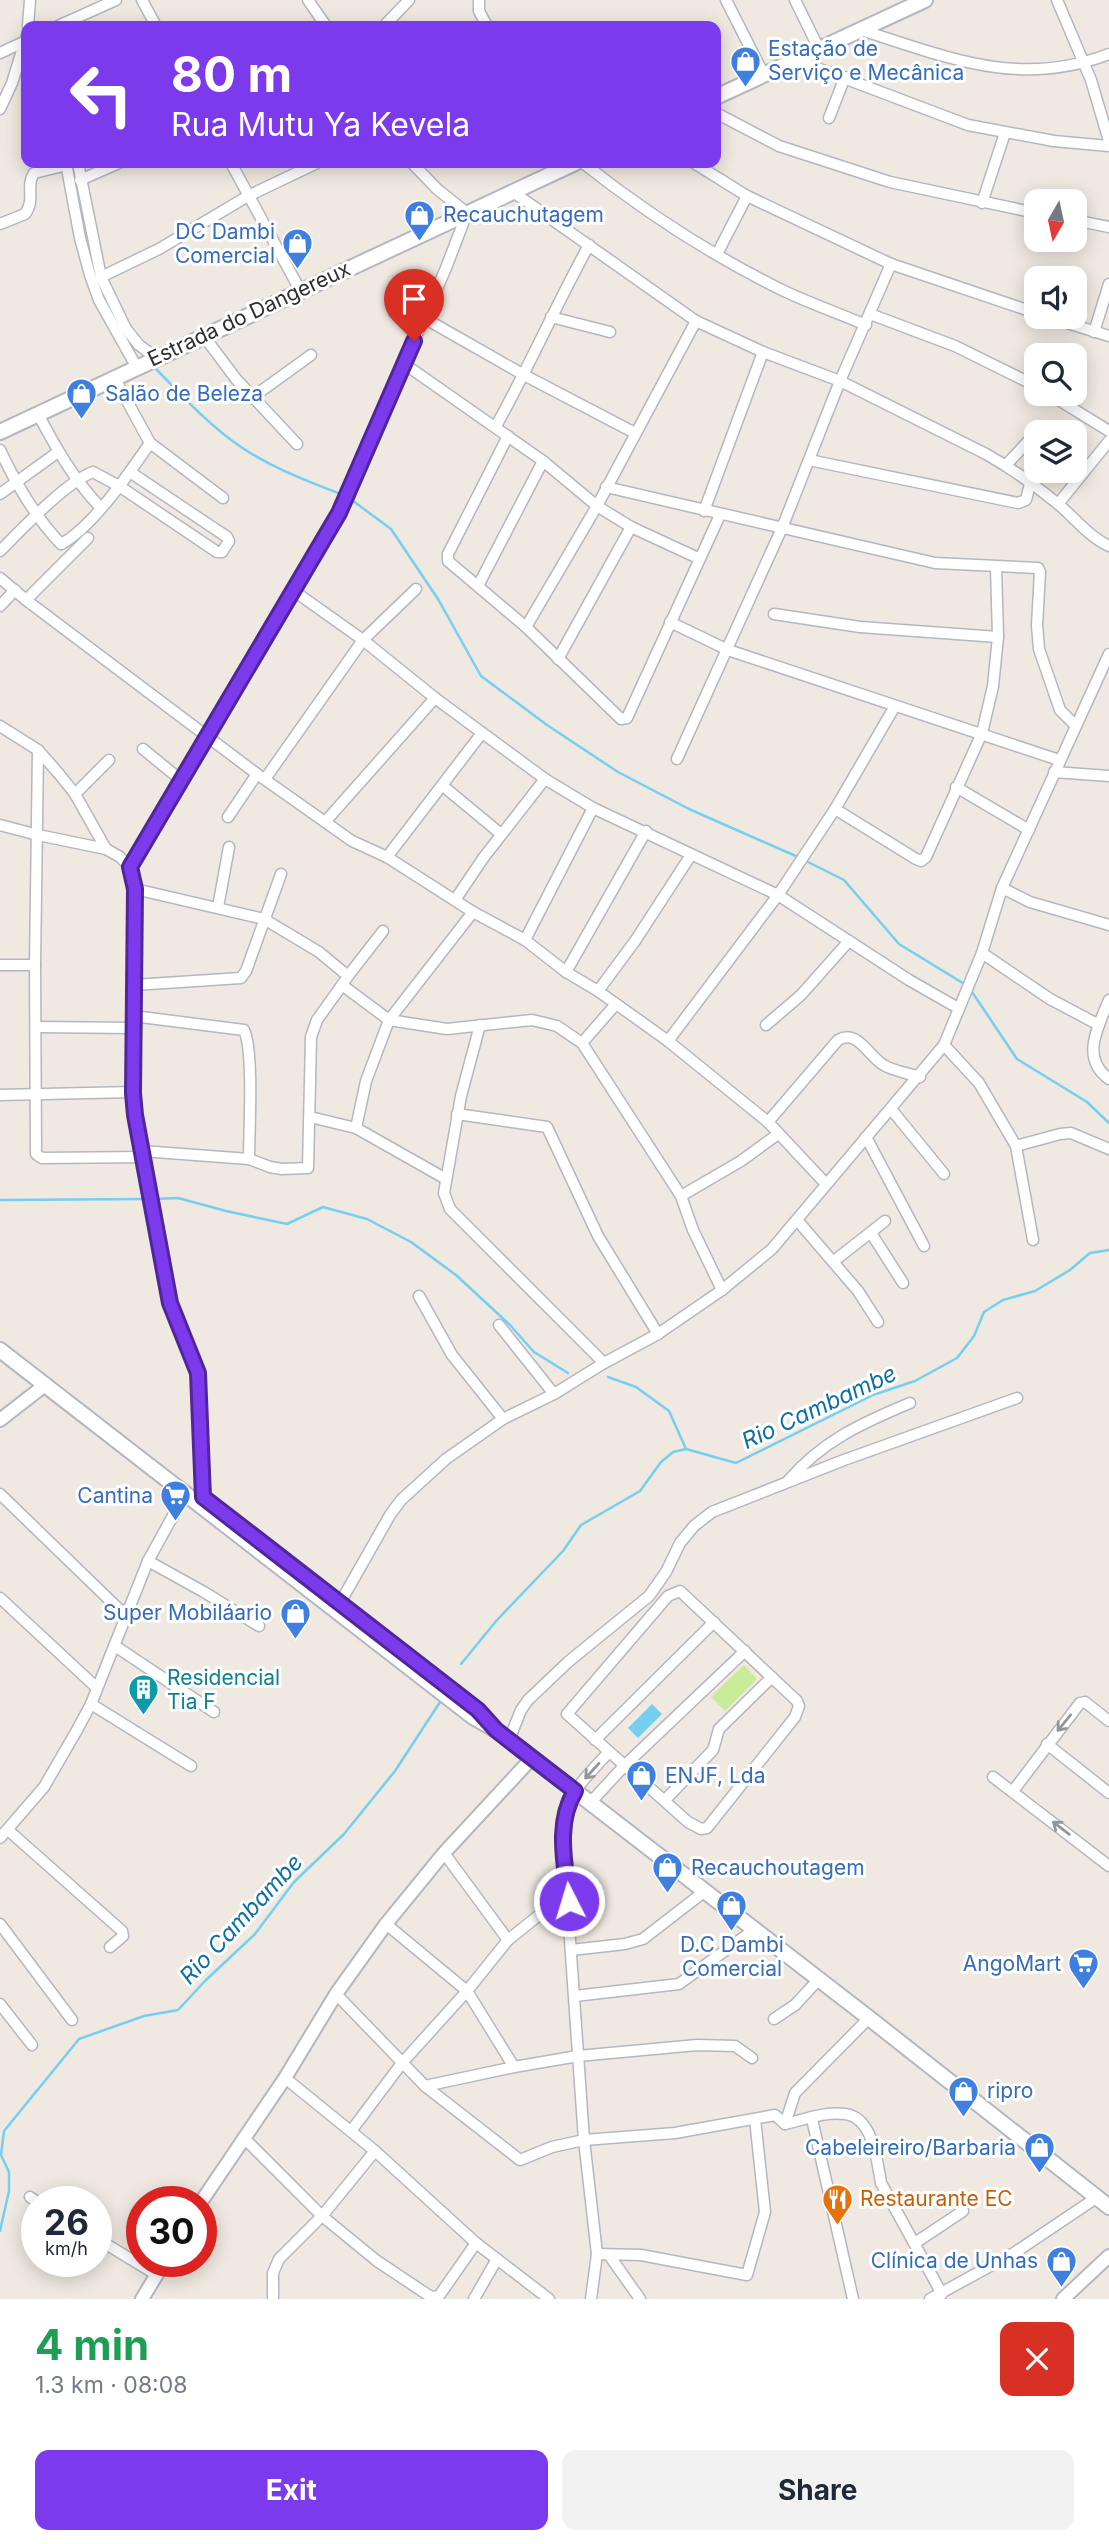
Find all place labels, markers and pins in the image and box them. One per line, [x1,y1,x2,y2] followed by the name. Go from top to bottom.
[768,36,964,85] place label: Estação de Serviço e Mecânica
[728,44,762,88] shop icon: Estação de Serviço e Mecânica
[403,198,437,242] shop icon: Recauchutagem
[443,202,604,227] place label: Recauchutagem
[175,219,275,268] place label: DC Dambi Comercial
[281,227,315,271] shop icon: DC Dambi Comercial
[384,269,444,341] pin
[65,377,99,421] shop icon: Salão de Beleza
[105,381,263,406] place label: Salão de Beleza
[159,1479,193,1523] supermarket icon: Cantina
[77,1483,153,1508] place label: Cantina
[278,1596,312,1640] shop icon: Super Mobiláario
[103,1600,272,1625] place label: Super Mobiláario
[167,1665,280,1714] place label: Residencial Tia F
[127,1673,161,1717] building icon: Residencial Tia F
[625,1759,659,1803] shop icon: ENJF, Lda
[665,1763,765,1788] place label: ENJF, Lda
[651,1851,685,1895] shop icon: Recauchoutagem
[691,1855,865,1880] place label: Recauchoutagem
[715,1888,749,1932] shop icon: D.C Dambi Comercial
[680,1932,784,1981] place label: D.C Dambi Comercial
[1067,1947,1101,1991] supermarket icon: AngoMart
[963,1951,1061,1976] place label: AngoMart
[947,2074,981,2118] shop icon: ripro
[987,2078,1033,2103] place label: ripro
[1022,2131,1056,2175] shop icon: Cabeleireiro/Barbaria
[805,2135,1016,2160] place label: Cabeleireiro/Barbaria
[820,2182,854,2226] restaurant icon: Restaurante EC
[860,2186,1013,2211] place label: Restaurante EC
[1044,2244,1078,2288] shop icon: Clínica de Unhas
[871,2248,1038,2273] place label: Clínica de Unhas

